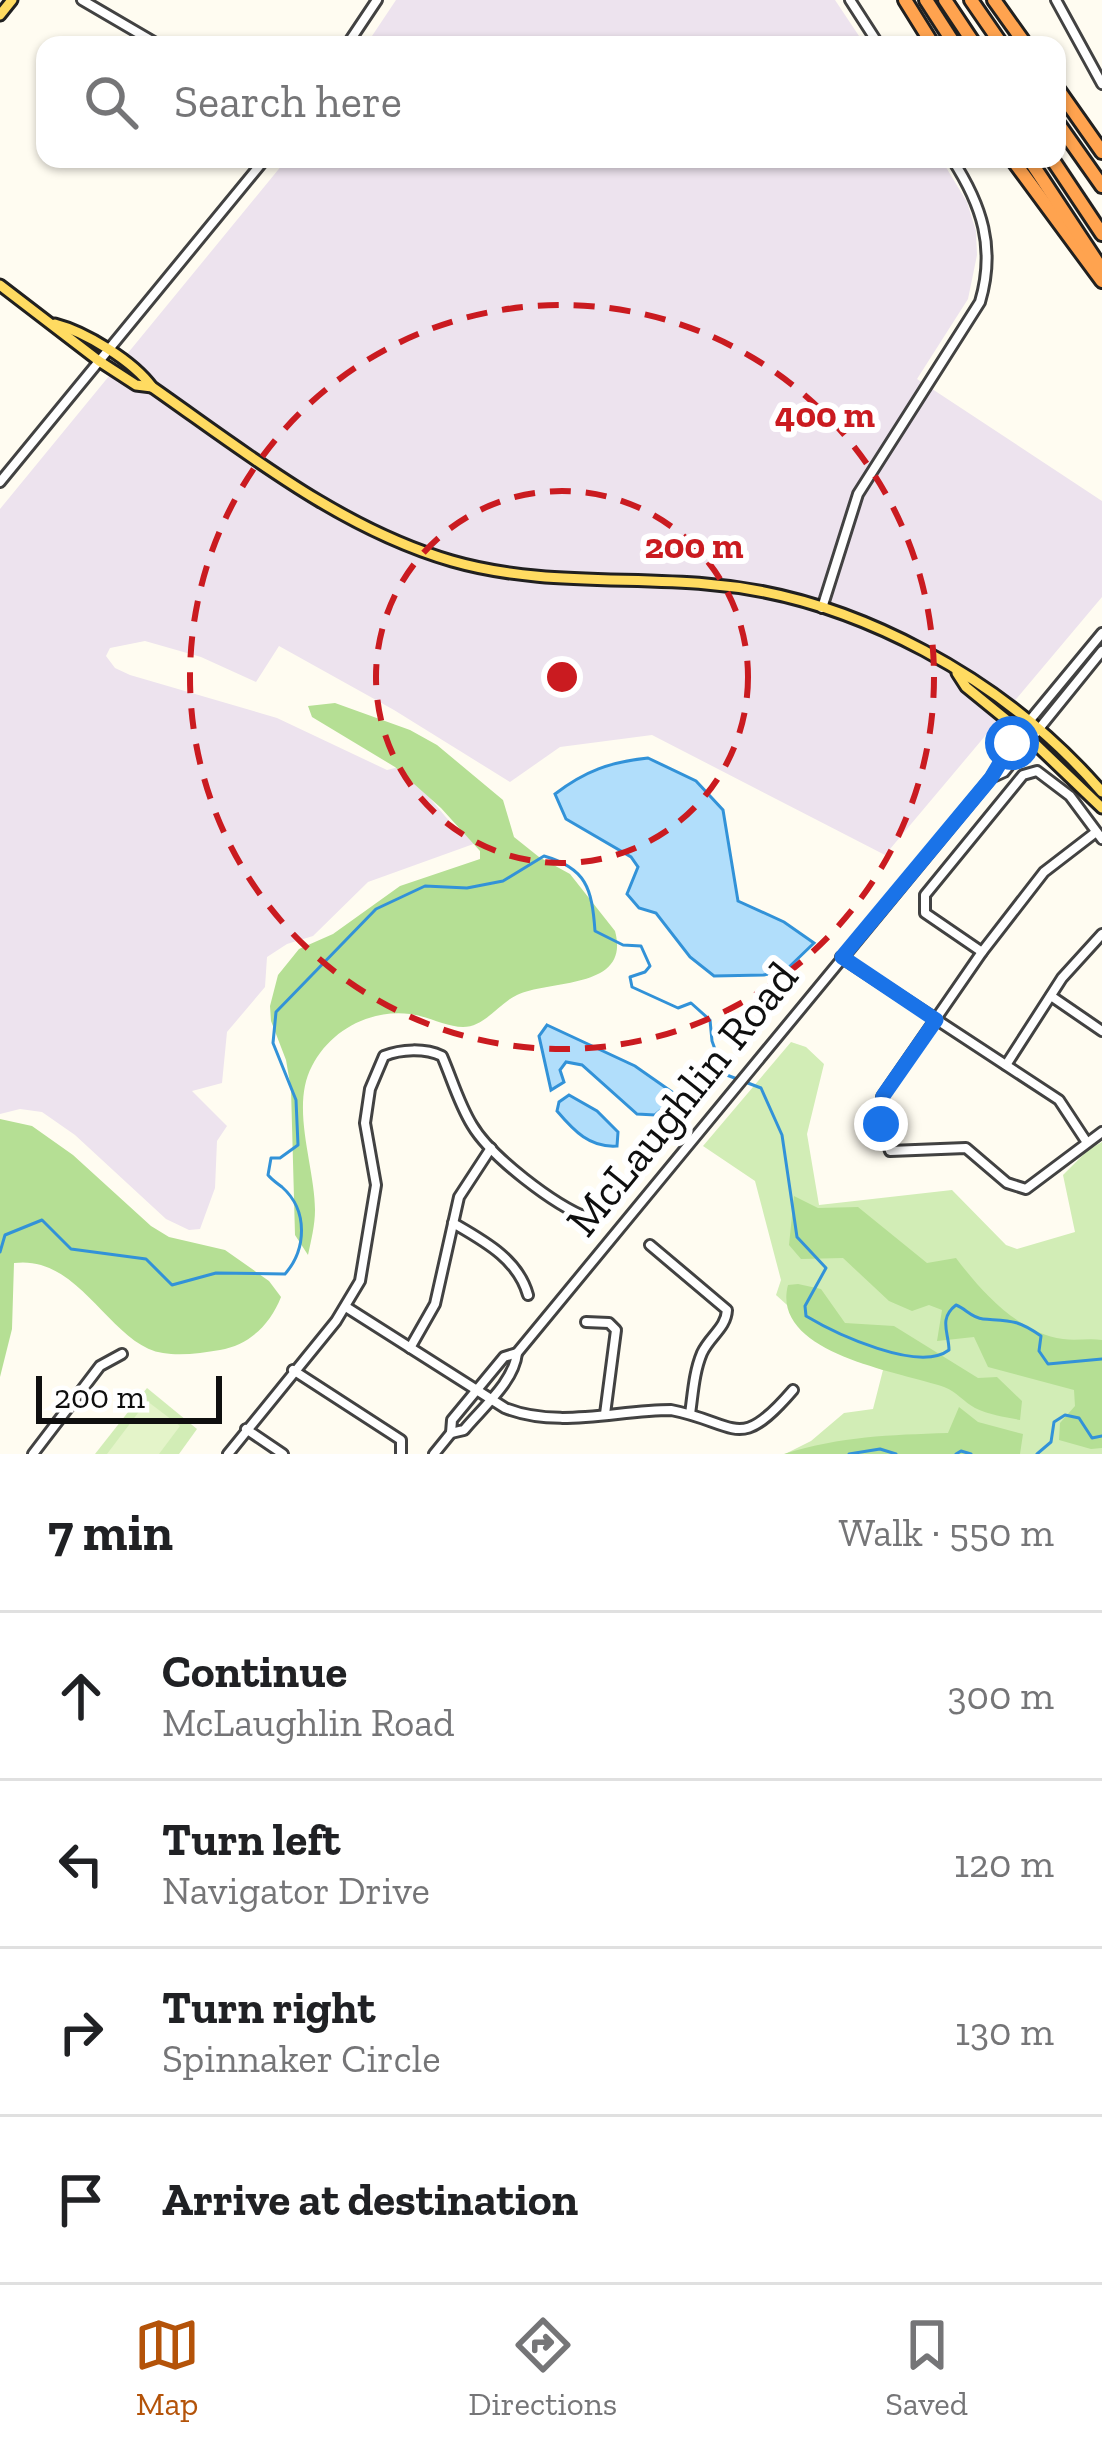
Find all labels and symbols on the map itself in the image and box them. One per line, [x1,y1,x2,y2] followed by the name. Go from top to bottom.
[775,393,876,436] text: 400 m
[644,524,744,567] text: 200 m
[541,656,583,698] centre of rings
[985,716,1039,770] route start
[555,951,809,1247] street label: McLaughlin Road
[854,1097,908,1151] route end
[36,1370,222,1423] scale bar

